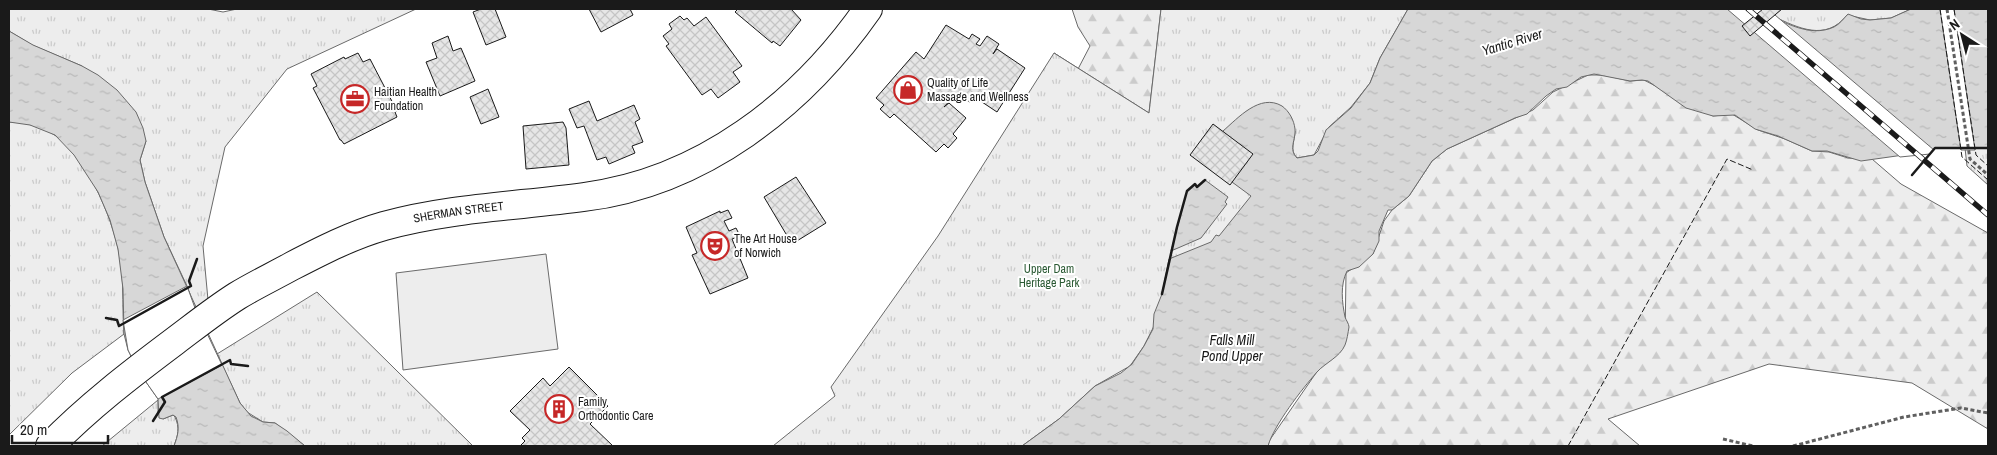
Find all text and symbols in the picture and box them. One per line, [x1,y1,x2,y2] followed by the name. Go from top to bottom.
[1937,10,1987,60] north arrow
[1946,15,1963,34] text: N
[1480,24,1545,60] water label: Yantic River
[893,75,923,105] shop icon: Quality of Life Massage and Wellness
[927,75,1029,105] place label: Quality of Life Massage and Wellness
[340,84,370,114] office icon: Haitian Health Foundation
[374,84,437,114] place label: Haitian Health Foundation
[412,198,504,227] street label: SHERMAN STREET
[700,231,730,261] theatre icon: The Art House of Norwich
[734,231,797,261] place label: The Art House of Norwich
[1019,261,1079,291] park label: Upper Dam Heritage Park
[1201,331,1264,365] water label: Falls Mill Pond Upper
[544,394,574,424] building icon: Family Orthodontic Care
[578,394,653,424] place label: Family Orthodontic Care
[12,412,109,444] scale bar
[20,419,47,440] text: 20 m

